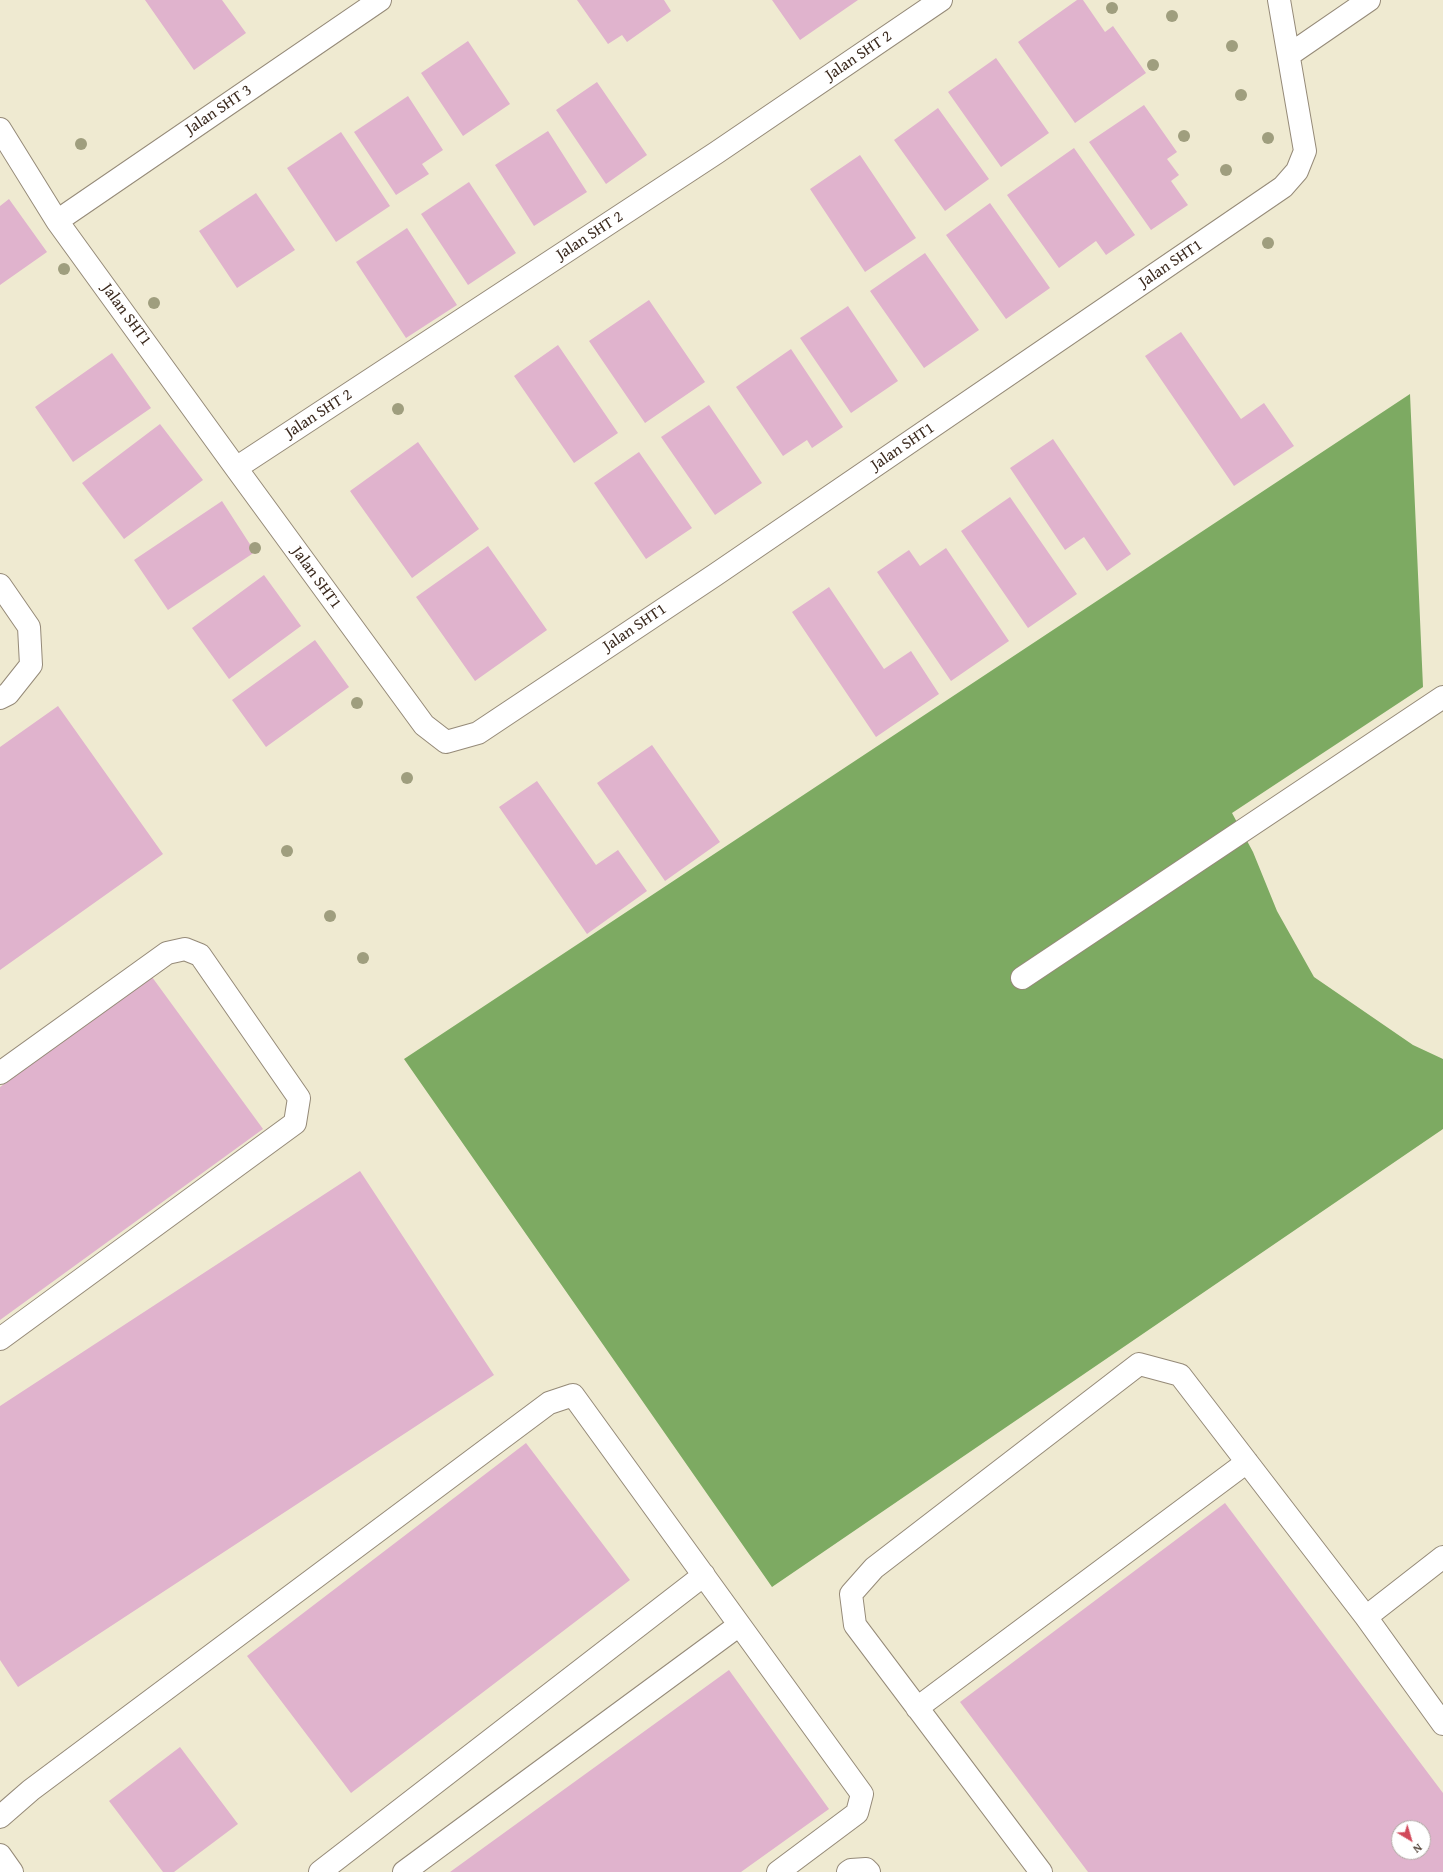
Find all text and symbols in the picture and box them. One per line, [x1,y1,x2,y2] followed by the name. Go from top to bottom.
[822,27,896,85] street label: Jalan SHT 2
[182,81,256,139] street label: Jalan SHT 3
[553,207,627,265] street label: Jalan SHT 2
[1136,236,1206,292] street label: Jalan SHT1
[97,280,155,350] street label: Jalan SHT1
[282,385,356,443] street label: Jalan SHT 2
[868,419,938,475] street label: Jalan SHT1
[287,543,345,613] street label: Jalan SHT1
[600,600,670,656] street label: Jalan SHT1
[1391,1820,1431,1860] north arrow
[1410,1840,1426,1857] text: N

